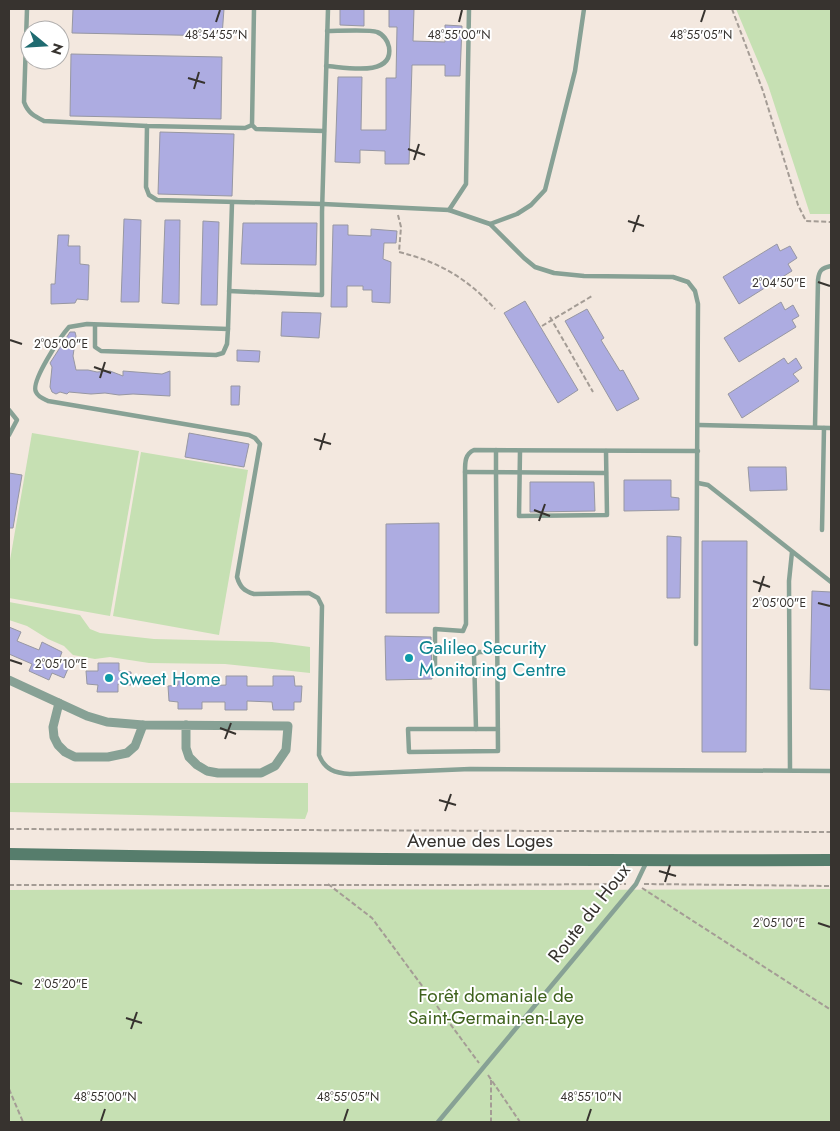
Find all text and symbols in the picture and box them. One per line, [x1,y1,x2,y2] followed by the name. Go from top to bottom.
[20,20,70,70] north arrow
[185,26,247,44] text: 48°54'55"N
[427,26,491,44] text: 48°55'00"N
[670,26,732,44] text: 48°55'05"N
[46,41,69,57] text: N
[752,274,806,292] text: 2°04'50"E
[34,335,88,353] text: 2°05'00"E
[752,594,806,612] text: 2°05'00"E
[419,634,566,683] place label: Galileo Security Monitoring Centre
[403,652,415,664] marker: Galileo Security Monitoring Centre
[35,655,87,673] text: 2°05'10"E
[119,665,221,692] place label: Sweet Home
[103,672,115,684] marker: Sweet Home
[407,827,553,854] street label: Avenue des Loges
[542,858,636,968] street label: Route du Houx
[753,914,805,932] text: 2°05'10"E
[34,975,88,993] text: 2°05'20"E
[408,982,584,1031] park label: Forêt domaniale de Saint-Germain-en-Laye
[73,1088,137,1106] text: 48°55'00"N
[317,1088,379,1106] text: 48°55'05"N
[560,1088,622,1106] text: 48°55'10"N

